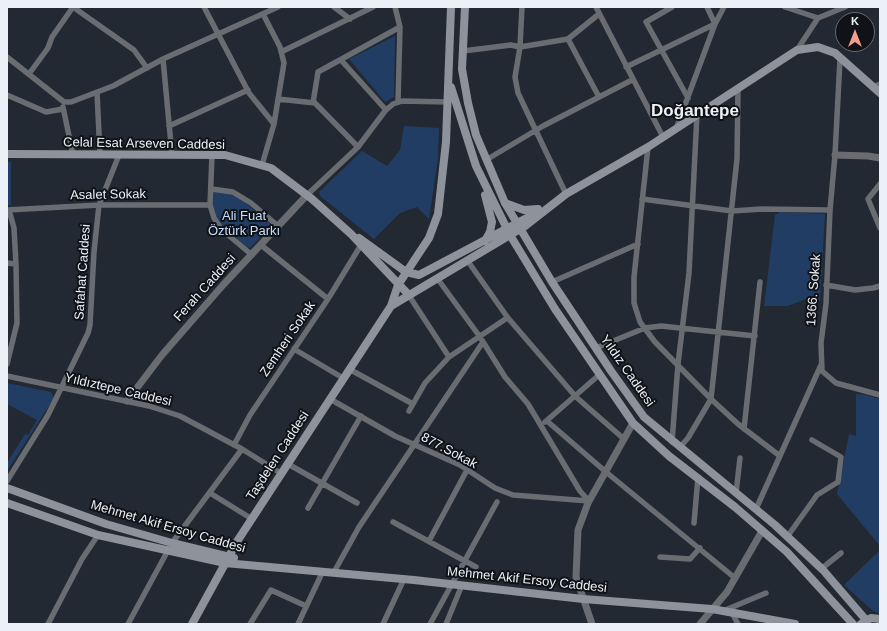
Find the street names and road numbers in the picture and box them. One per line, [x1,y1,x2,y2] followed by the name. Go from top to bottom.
[63,135,225,153] street label: Celal Esat Arseven Caddesi
[70,187,146,203] street label: Asalet Sokak
[72,224,94,320] street label: Safahat Caddesi
[171,251,239,325] street label: Ferah Caddesi
[804,253,824,327] street label: 1366. Sokak
[257,298,319,380] street label: Zemheri Sokak
[597,332,657,410] street label: Yıldız Caddesi
[63,370,173,410] street label: Yıldıztepe Caddesi
[243,408,313,504] street label: Taşdelen Caddesi
[418,430,480,472] street label: 877.Sokak
[89,497,247,557] street label: Mehmet Akif Ersoy Caddesi
[446,564,608,596] street label: Mehmet Akif Ersoy Caddesi

